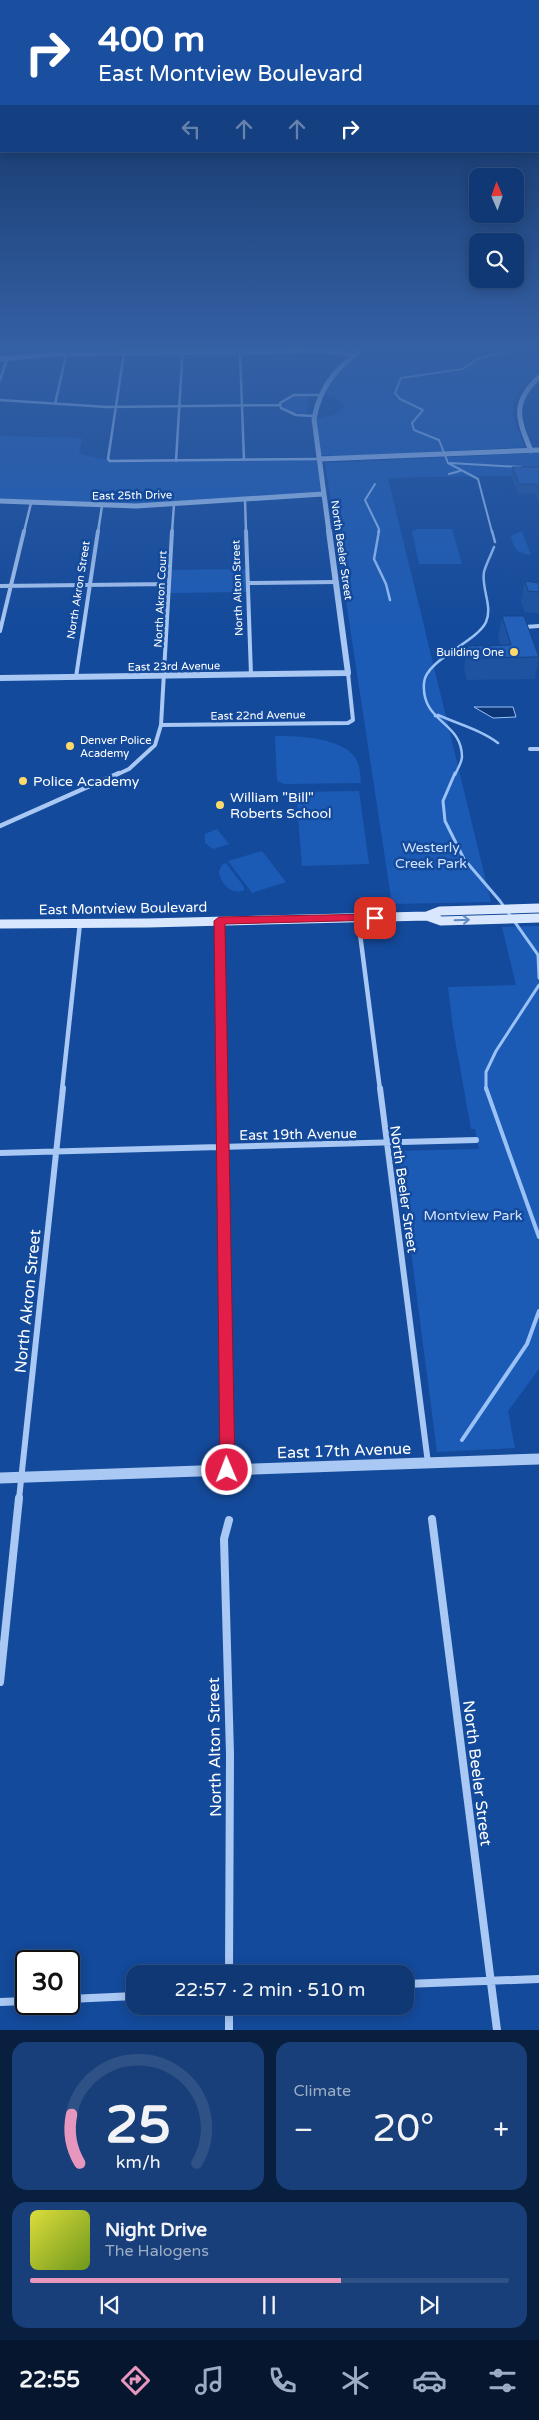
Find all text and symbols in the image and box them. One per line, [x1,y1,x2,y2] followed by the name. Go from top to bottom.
[98,19,205,61] text: 400 m
[15,20,80,85] icon: right
[98,61,363,87] text: East Montview Boulevard
[177,115,205,143] icon: left
[230,115,258,143] icon: ahead
[283,115,311,143] icon: ahead
[336,115,364,143] icon: right
[469,168,524,222] north arrow
[469,168,524,288] map controls
[469,233,524,288] button: search
[92,488,172,503] street label: East 25th Drive
[328,499,355,601] street label: North Beeler Street
[64,540,93,640] street label: North Akron Street
[229,540,246,636] street label: North Alton Street
[151,550,170,648] street label: North Akron Court
[436,646,504,659] place label: Building One
[508,646,520,658] marker: Building One
[128,659,220,674] street label: East 23rd Avenue
[210,708,306,723] street label: East 22nd Avenue
[80,734,151,760] place label: Denver Police Academy
[64,740,76,752] marker: Denver Police Academy
[33,773,140,790] place label: Police Academy
[17,775,29,787] marker: Police Academy
[230,789,331,822] place label: William "Bill" Roberts School
[214,799,226,811] marker: William "Bill" Roberts School
[395,839,467,872] park label: Westerly Creek Park
[354,897,396,939] pin
[39,899,207,918] street label: East Montview Boulevard
[361,904,389,932] icon: arrive
[453,915,469,925] one-way arrow
[386,1124,421,1254] street label: North Beeler Street
[239,1125,357,1144] street label: East 19th Avenue
[424,1207,523,1224] park label: Montview Park
[11,1228,45,1374] street label: North Akron Street
[277,1439,412,1463] street label: East 17th Avenue
[200,1443,252,1495] position arrow
[204,1677,226,1817] street label: North Alton Street
[458,1699,496,1847] street label: North Beeler Street
[15,1950,80,2015] speed limit sign: 30
[174,1979,366,2001] text: 22:57 · 2 min · 510 m
[294,2081,351,2101] text: Climate
[105,2094,170,2157] text: 25
[372,2106,434,2152] text: 20°
[294,2113,313,2147] text: −
[493,2113,509,2147] text: +
[115,2152,160,2173] text: km/h
[105,2219,207,2241] text: Night Drive
[105,2241,209,2261] text: The Halogens
[96,2291,124,2319] icon: previous
[255,2291,283,2319] icon: pause
[415,2291,443,2319] icon: next
[118,2363,153,2398] icon: directions
[192,2363,227,2398] icon: music
[265,2363,300,2398] icon: phone
[338,2363,373,2398] icon: climate
[412,2363,447,2398] icon: car
[485,2363,520,2398] icon: filters
[19,2367,80,2393] text: 22:55

